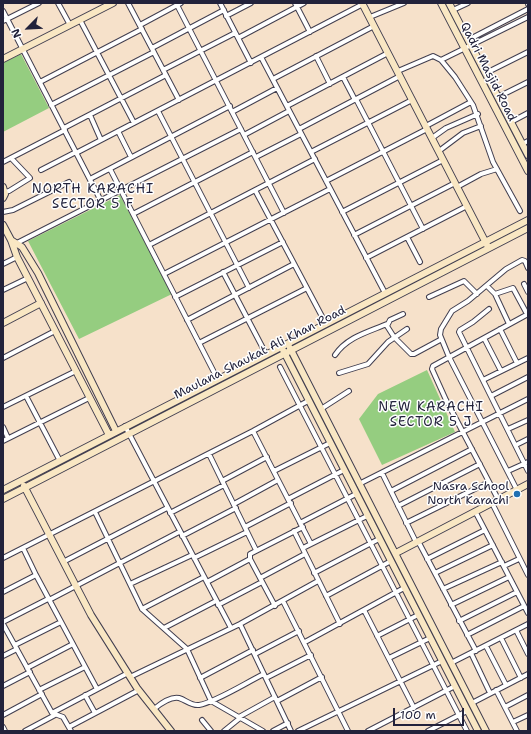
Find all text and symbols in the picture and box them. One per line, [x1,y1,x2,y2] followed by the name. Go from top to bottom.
[8,8,48,48] north arrow
[457,20,519,124] street label: Qadri Masjid Road
[8,26,25,40] text: N
[32,182,154,213] district label: NORTH KARACHI SECTOR 5 F
[172,303,348,403] street label: Maulana Shaukat Ali Khan Road
[378,400,484,431] district label: NEW KARACHI SECTOR 5 J
[427,480,509,508] place label: Nasra School North Karachi
[512,489,522,499] marker: Nasra School North Karachi
[395,700,466,726] scale bar
[400,707,436,723] text: 100 m

